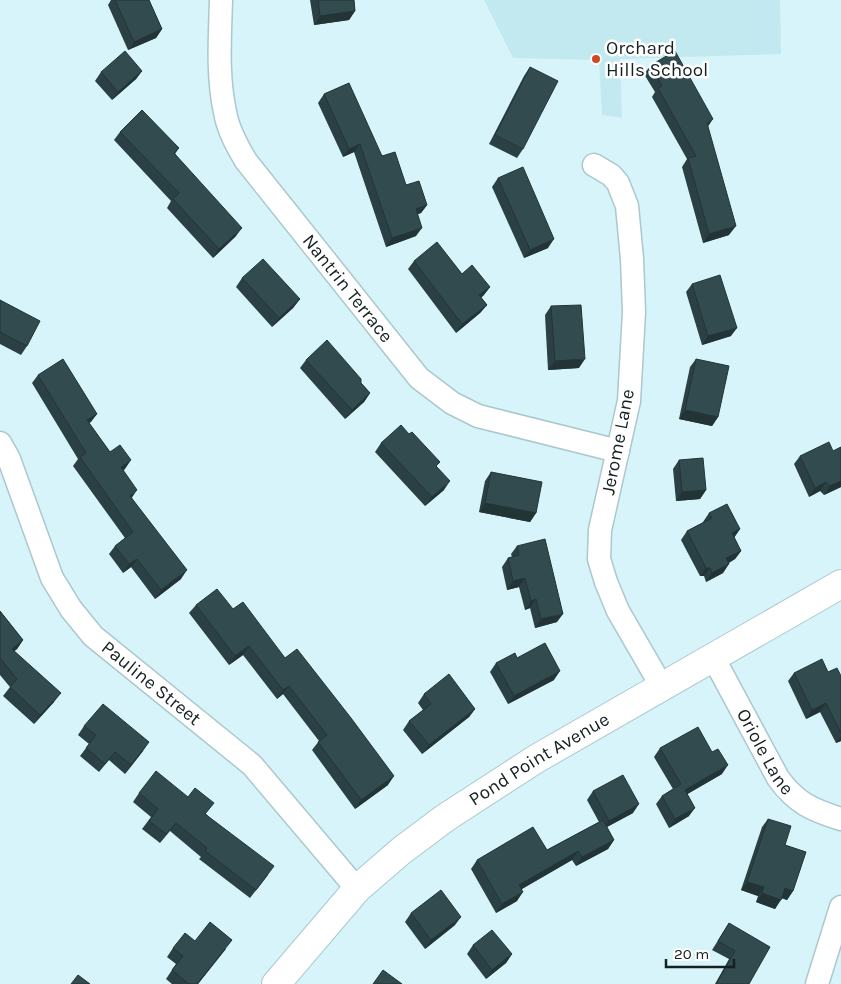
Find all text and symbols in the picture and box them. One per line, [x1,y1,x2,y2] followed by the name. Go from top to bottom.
[606,37,708,81] place label: Orchard Hills School
[590,53,602,65] marker: Orchard Hills School
[298,230,397,347] street label: Nantrin Terrace
[597,387,639,497] street label: Jerome Lane
[97,636,205,730] street label: Pauline Street
[732,705,798,800] street label: Oriole Lane
[465,708,613,810] street label: Pond Point Avenue
[666,936,734,968] scale bar
[674,945,709,963] text: 20 m

